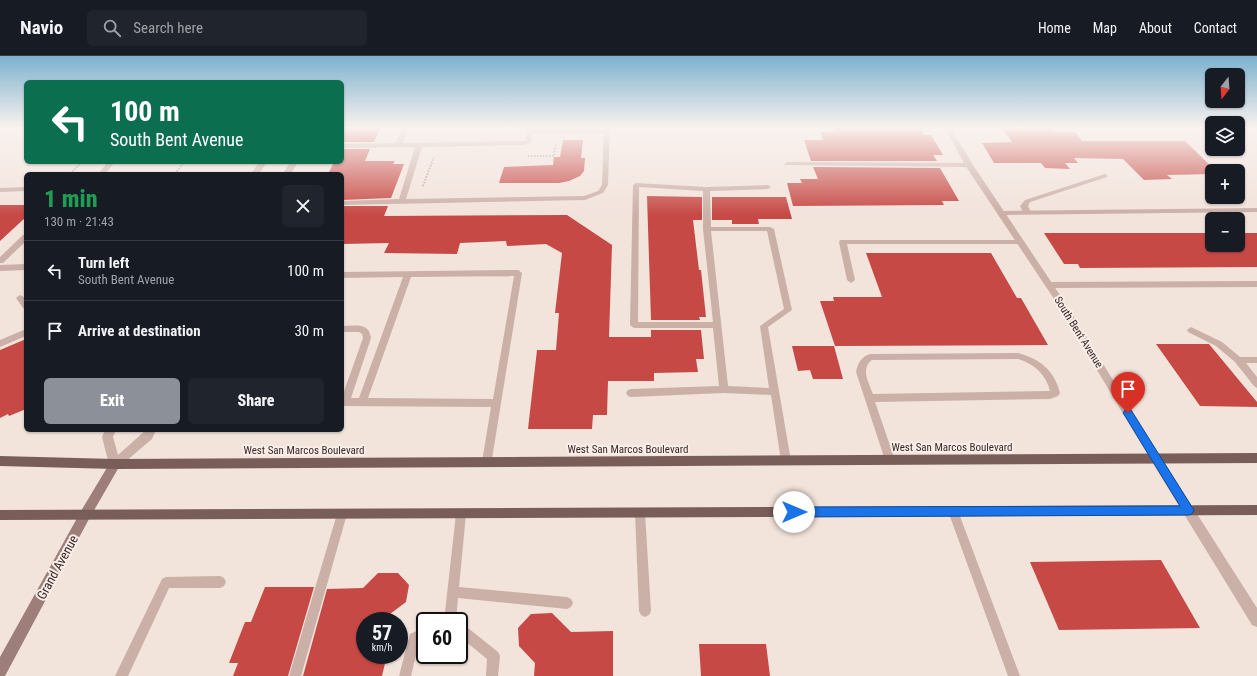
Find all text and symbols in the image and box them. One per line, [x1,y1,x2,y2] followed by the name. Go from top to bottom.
[87,10,367,46] search box
[20,16,63,39] text: Navio
[101,17,123,39] icon: search
[133,19,203,37] text: Search here
[1038,20,1071,36] text: Home
[1093,20,1117,36] text: Map
[1139,20,1172,36] text: About
[1194,20,1237,36] text: Contact
[1205,68,1245,108] north arrow
[1205,68,1245,252] map controls
[110,95,180,128] text: 100 m
[44,96,96,148] icon: left
[1205,116,1245,156] button: layers
[110,129,243,150] text: South Bent Avenue
[1205,164,1245,204] button: +
[44,185,98,213] text: 1 min
[282,185,324,227] button: close
[1205,212,1245,252] button: −
[44,214,114,229] text: 130 m · 21:43
[78,254,129,272] text: Turn left
[44,260,66,282] icon: left
[287,262,324,280] text: 100 m
[78,272,174,287] text: South Bent Avenue
[1051,294,1106,370] street label: South Bent Avenue
[44,320,66,342] icon: arrive
[78,322,201,340] text: Arrive at destination
[294,322,324,340] text: 30 m
[1111,372,1145,413] pin
[44,378,180,424] button: Exit
[188,378,324,424] button: Share
[1117,378,1139,400] icon: arrive
[891,441,1013,454] street label: West San Marcos Boulevard
[567,443,689,456] street label: West San Marcos Boulevard
[243,444,365,457] street label: West San Marcos Boulevard
[773,491,815,533] position arrow
[34,533,81,602] street label: Grand Avenue
[416,612,468,664] speed limit sign: 60
[372,621,392,645] text: 57
[372,642,392,653] text: km/h

